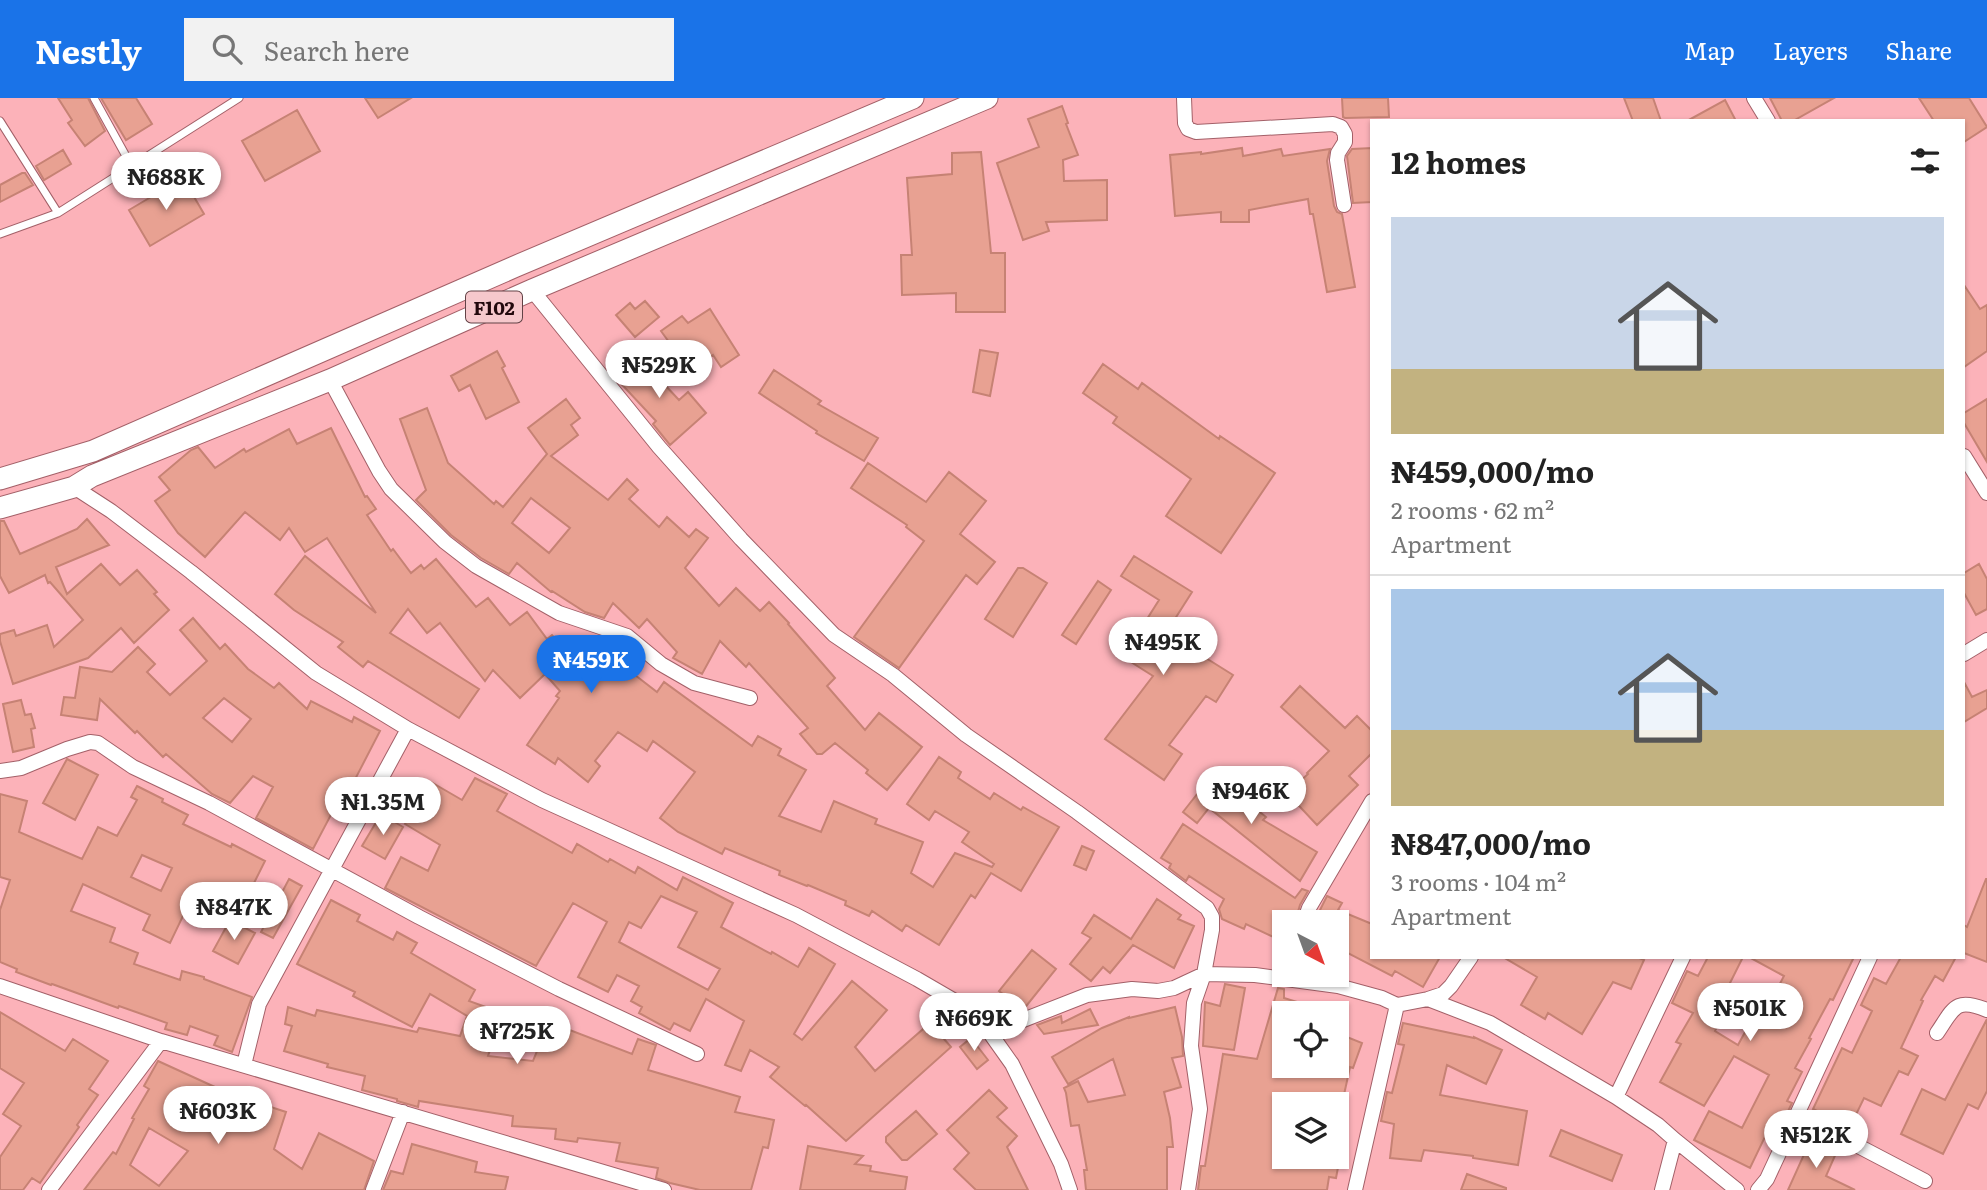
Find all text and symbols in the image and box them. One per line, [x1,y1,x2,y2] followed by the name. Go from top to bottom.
[184,18,674,81] search box
[35,25,142,74] text: Nestly
[208,30,246,68] icon: search
[264,30,410,69] text: Search here
[1684,32,1735,67] text: Map
[1773,32,1847,67] text: Layers
[1885,32,1952,67] text: Share
[1391,139,1526,183] text: 12 homes
[1906,142,1944,180] icon: filters
[117,152,215,212] pin: ₦688K
[127,158,205,192] text: ₦688K
[1605,263,1731,389] icon: home
[466,292,522,322] road number: F102
[610,341,708,400] pin: ₦529K
[621,346,697,380] text: ₦529K
[1391,448,1594,492] text: ₦459,000/mo
[1391,492,1554,526] text: 2 rooms · 62 m²
[1391,526,1511,560] text: Apartment
[1114,618,1212,677] pin: ₦495K
[1125,623,1201,657] text: ₦495K
[1605,635,1731,761] icon: home
[542,636,640,695] pin: ₦459K
[553,641,629,675] text: ₦459K
[1202,766,1300,826] pin: ₦946K
[1212,772,1290,806] text: ₦946K
[326,778,440,837] pin: ₦1.35M
[341,783,425,817] text: ₦1.35M
[1391,820,1591,864] text: ₦847,000/mo
[1391,864,1566,898] text: 3 rooms · 104 m²
[185,882,283,942] pin: ₦847K
[196,888,272,922] text: ₦847K
[1391,898,1511,932] text: Apartment
[1272,910,1349,987] north arrow
[1272,910,1349,1169] map controls
[1701,984,1799,1043] pin: ₦501K
[1713,989,1787,1023] text: ₦501K
[925,993,1023,1053] pin: ₦669K
[935,999,1013,1033] text: ₦669K
[1272,1001,1349,1078] button: locate
[468,1006,566,1066] pin: ₦725K
[480,1012,554,1046] text: ₦725K
[169,1086,267,1146] pin: ₦603K
[179,1092,257,1126] text: ₦603K
[1272,1092,1349,1169] button: layers
[1767,1110,1865,1170] pin: ₦512K
[1780,1116,1852,1150] text: ₦512K

